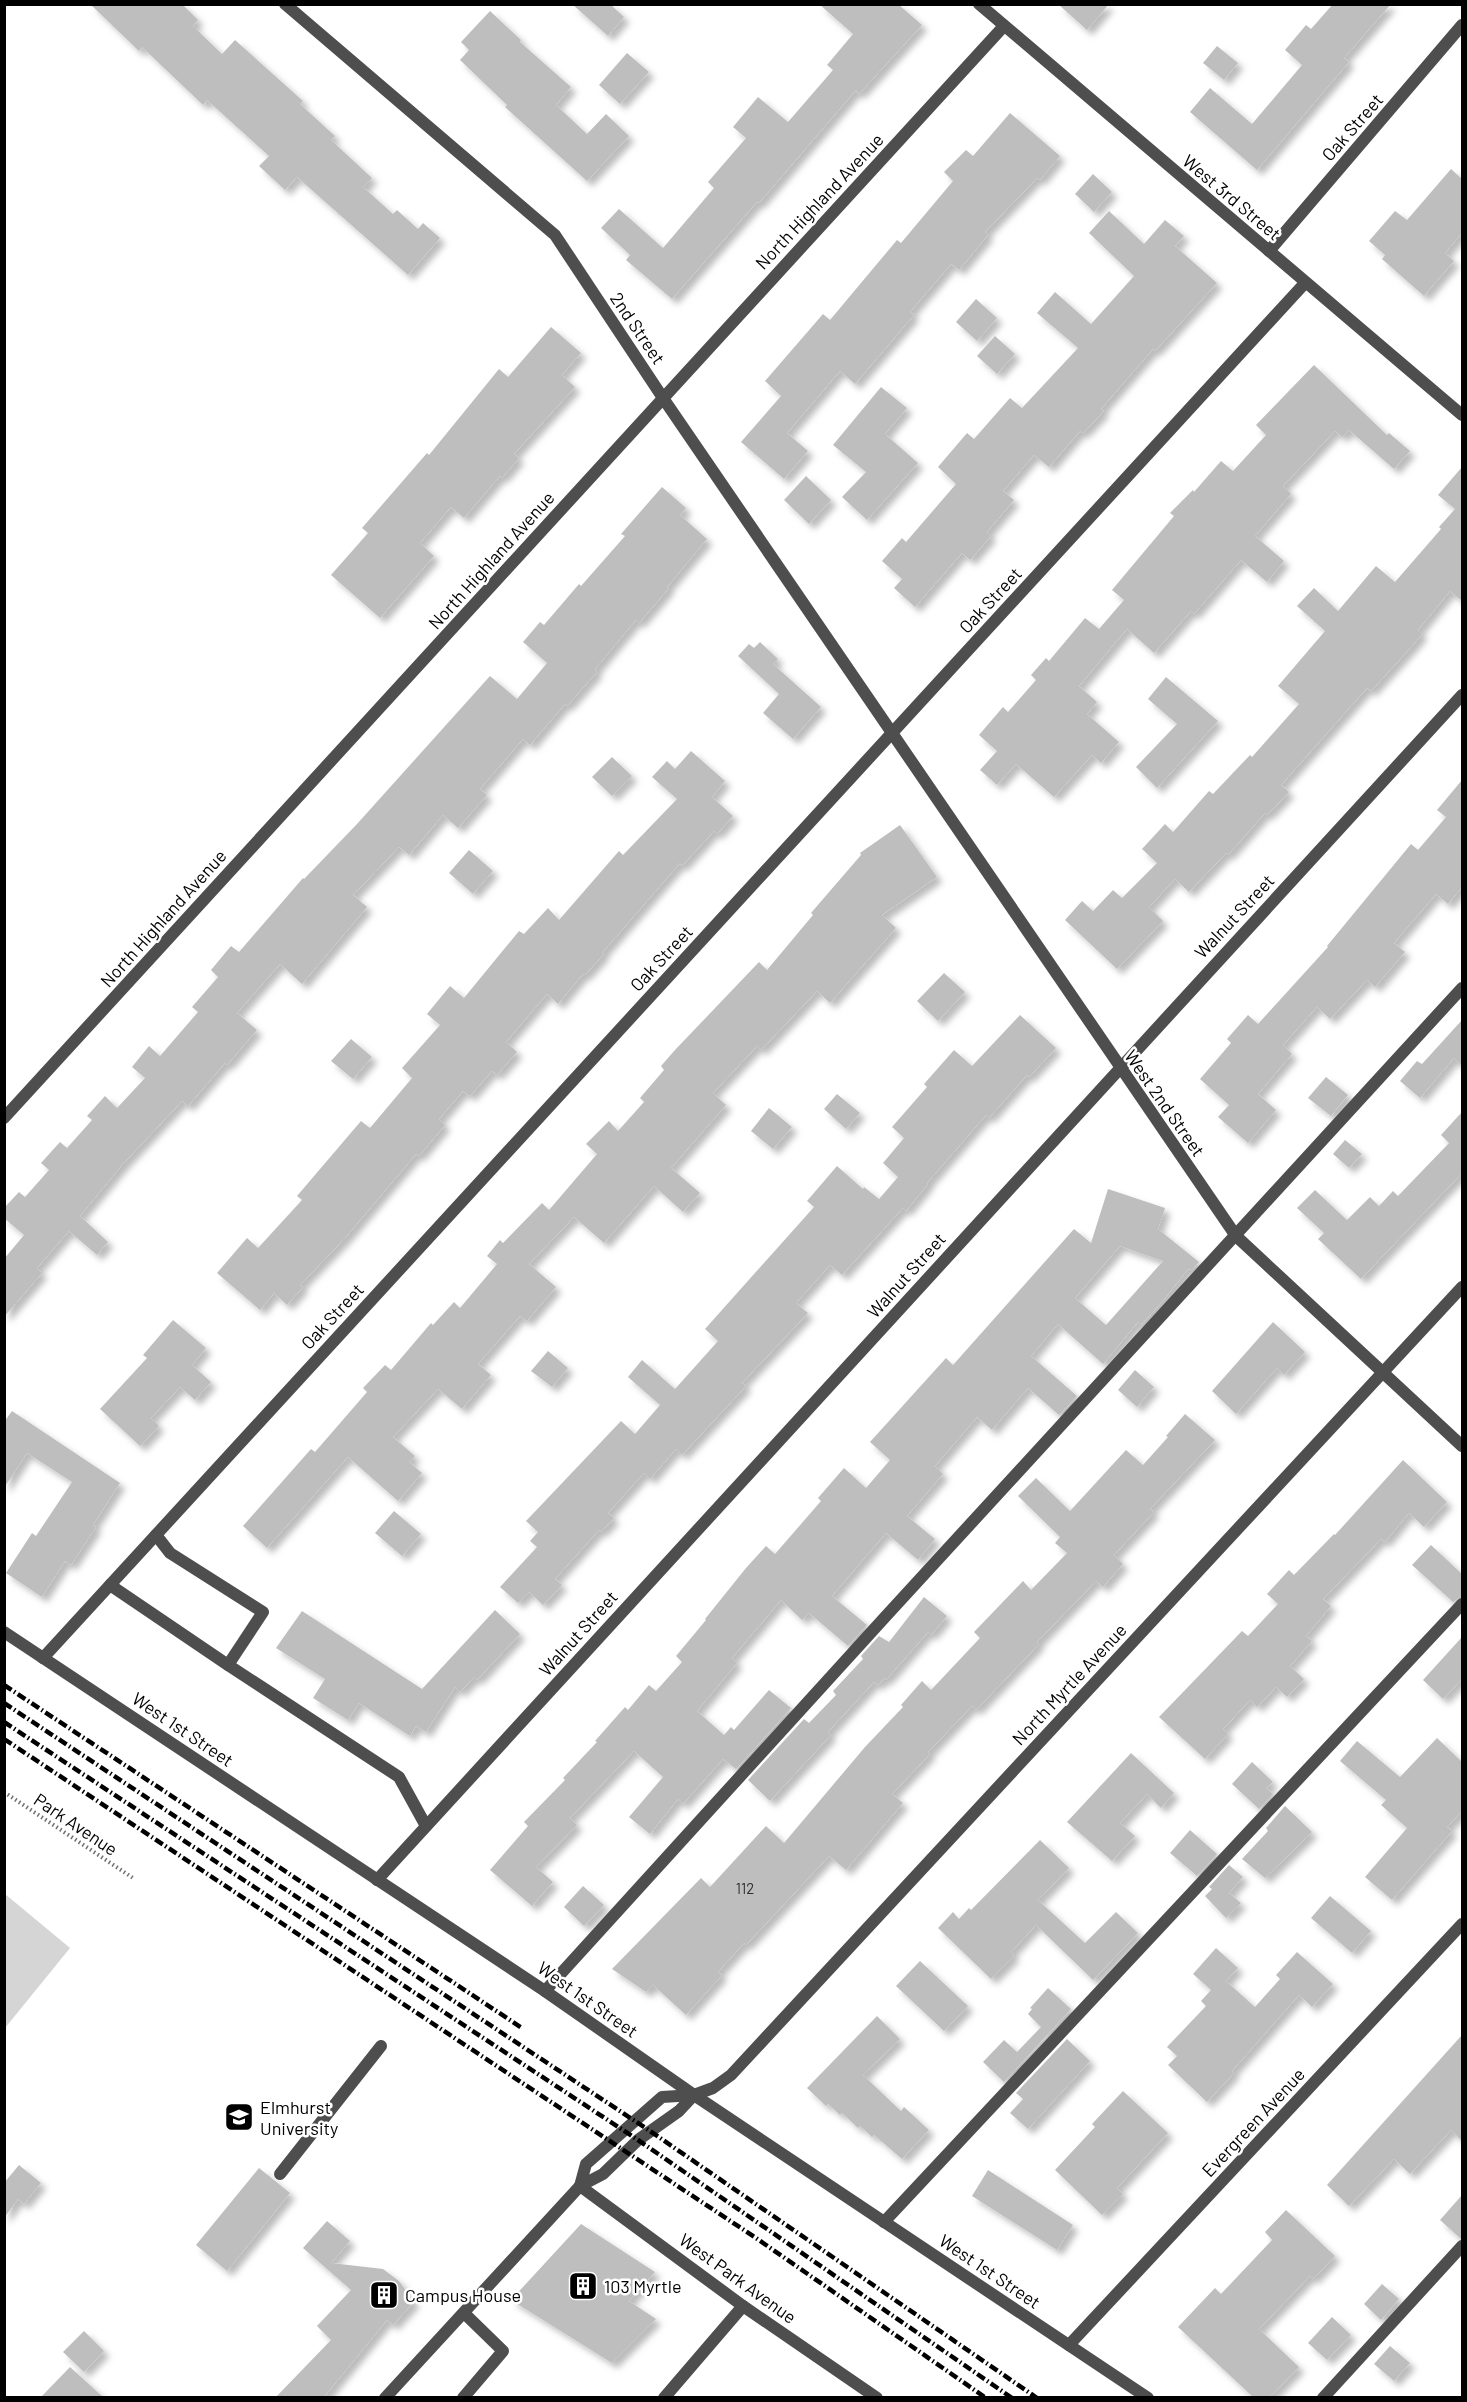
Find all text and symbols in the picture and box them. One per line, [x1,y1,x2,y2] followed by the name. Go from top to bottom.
[1317,89,1387,165] street label: Oak Street
[750,128,888,274] street label: North Highland Avenue
[1178,150,1286,244] street label: West 3rd Street
[606,288,670,368] street label: 2nd Street
[423,487,559,633] street label: North Highland Avenue
[954,563,1026,637] street label: Oak Street
[95,845,231,991] street label: North Highland Avenue
[1189,869,1279,963] street label: Walnut Street
[625,921,697,995] street label: Oak Street
[1120,1046,1210,1160] street label: West 2nd Street
[862,1228,950,1322] street label: Walnut Street
[296,1279,368,1353] street label: Oak Street
[534,1586,622,1680] street label: Walnut Street
[1007,1619,1131,1749] street label: North Myrtle Avenue
[128,1687,238,1771] street label: West 1st Street
[30,1788,122,1860] street label: Park Avenue
[736,1879,754,1897] house number: 112
[534,1956,642,2042] street label: West 1st Street
[1197,2063,1309,2181] street label: Evergreen Avenue
[260,2096,338,2139] place label: Elmhurst University
[223,2101,255,2133] school or university icon: Elmhurst University
[675,2228,801,2328] street label: West Park Avenue
[935,2229,1045,2313] street label: West 1st Street
[567,2270,599,2302] building icon: 103 Myrtle
[604,2275,682,2297] place label: 103 Myrtle
[368,2279,400,2311] building icon: Campus House
[405,2284,521,2306] place label: Campus House

